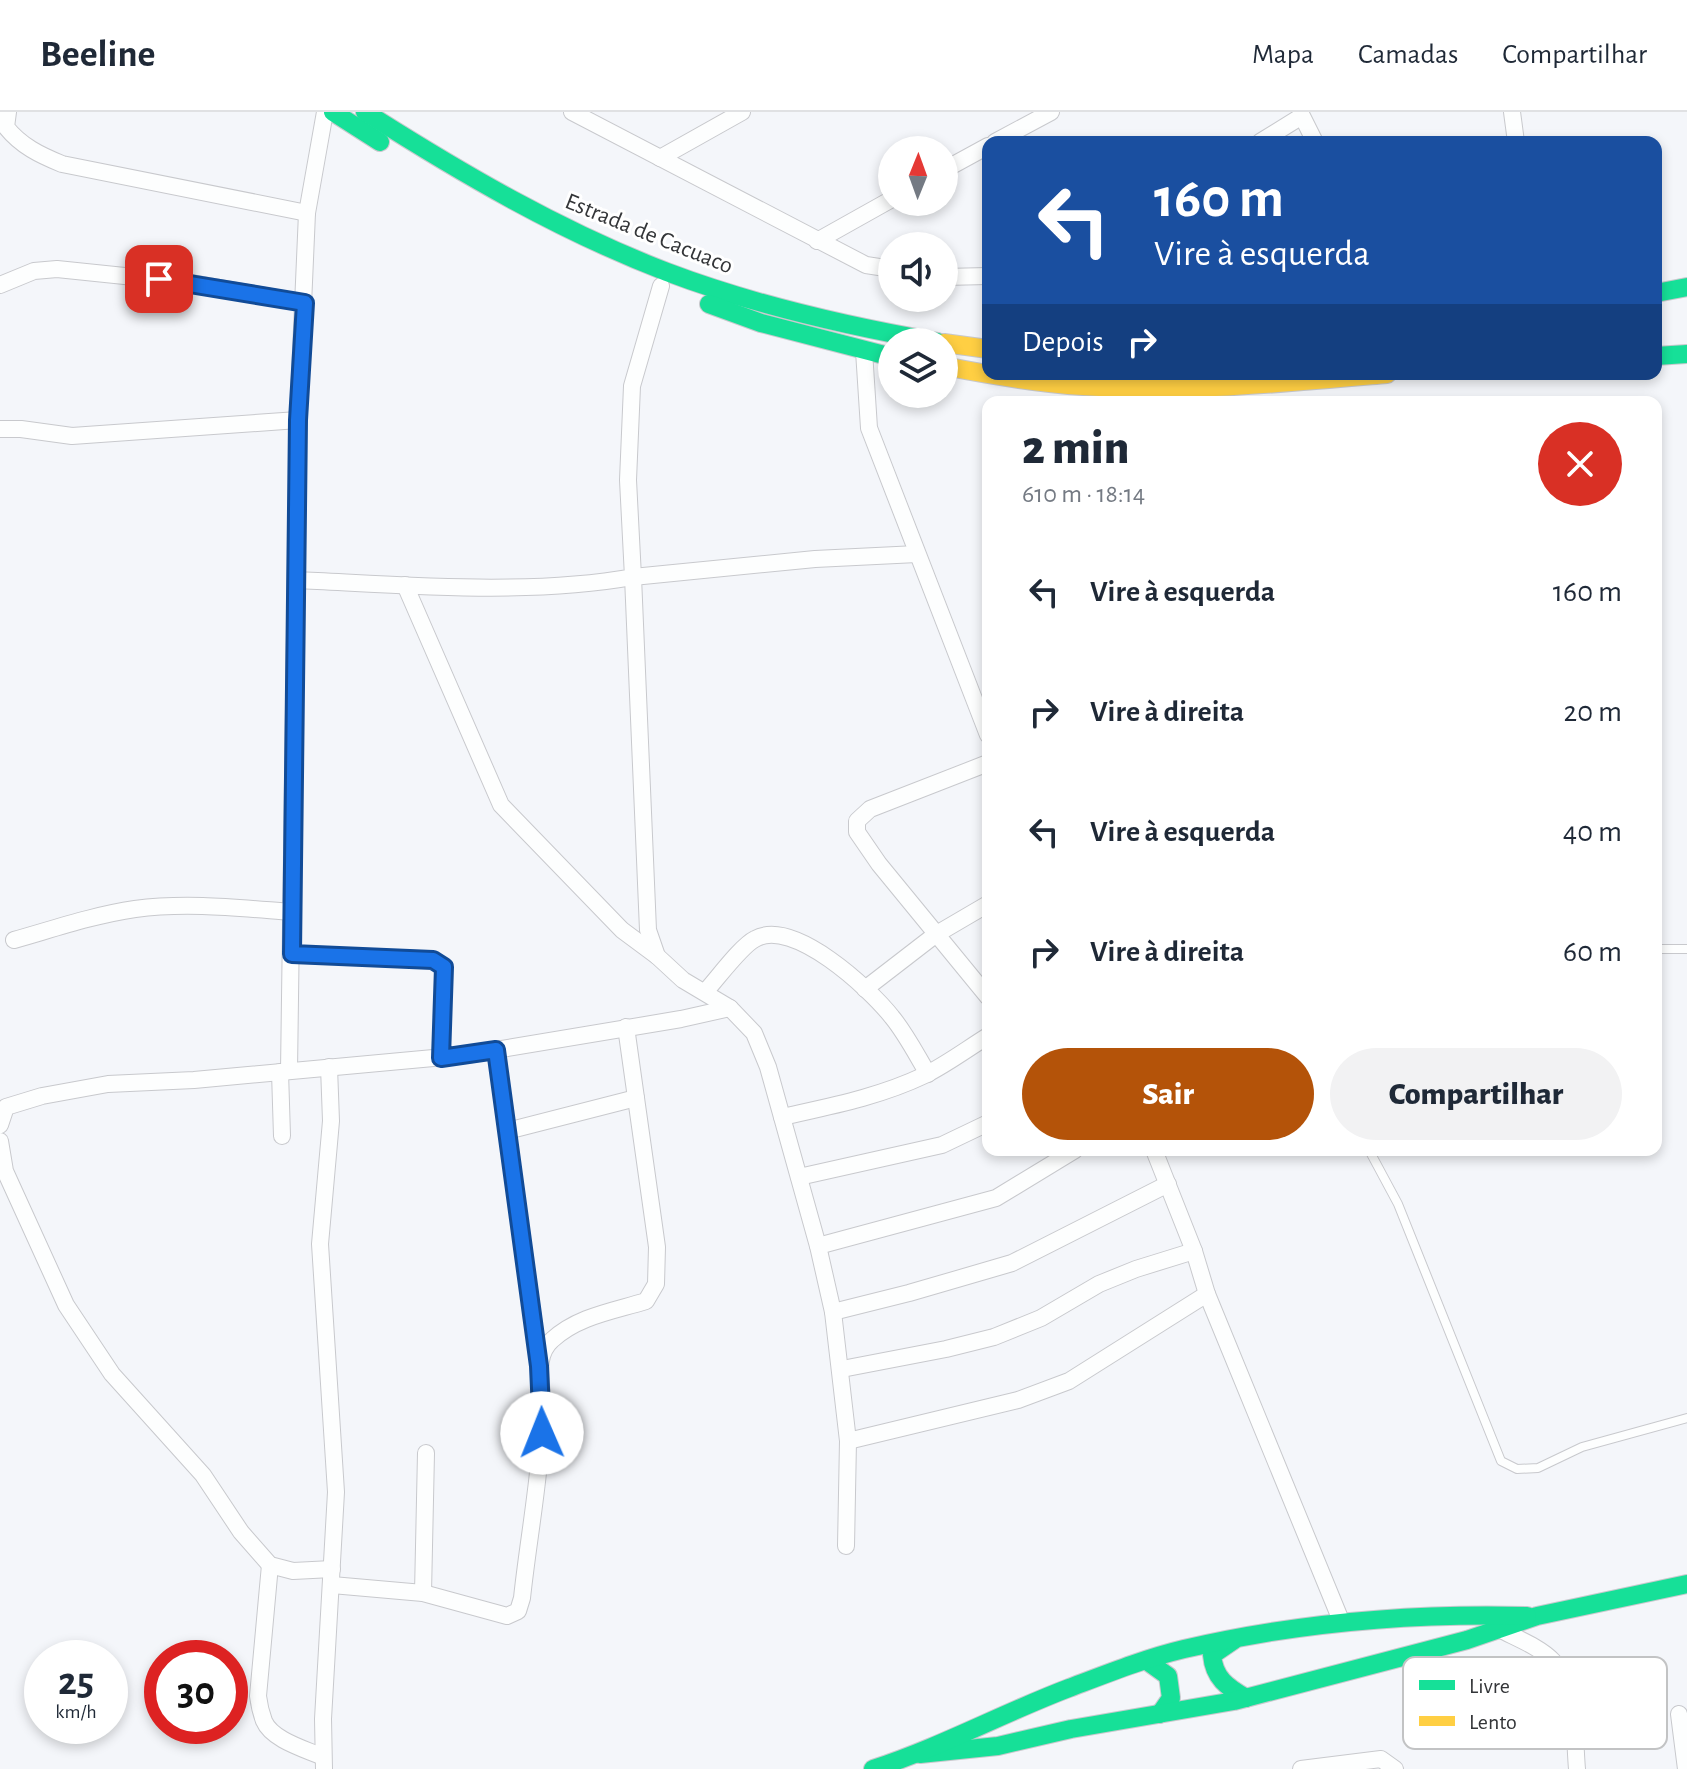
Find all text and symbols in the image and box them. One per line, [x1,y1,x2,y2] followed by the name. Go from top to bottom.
[40,36,155,74] text: Beeline
[1252,41,1314,69] text: Mapa
[1358,41,1458,69] text: Camadas
[1502,41,1647,69] text: Compartilhar
[878,136,958,216] north arrow
[878,136,958,408] map controls
[1022,168,1126,272] icon: left
[1154,171,1284,227] text: 160 m
[562,189,736,279] street label: Estrada de Cacuaco
[878,232,958,312] button: sound
[1154,236,1370,272] text: Vire à esquerda
[125,245,193,313] pin
[137,257,181,301] icon: arrive
[1120,320,1164,364] icon: right
[1022,327,1104,357] text: Depois
[878,328,958,408] button: layers
[1538,422,1622,506] button: close
[1022,425,1130,473] text: 2 min
[1022,481,1145,507] text: 610 m · 18:14
[1022,570,1066,614] icon: left
[1090,577,1275,607] text: Vire à esquerda
[1553,577,1622,607] text: 160 m
[1022,690,1066,734] icon: right
[1090,697,1244,727] text: Vire à direita
[1564,697,1622,727] text: 20 m
[1022,810,1066,854] icon: left
[1090,817,1275,847] text: Vire à esquerda
[1563,817,1622,847] text: 40 m
[1022,930,1066,974] icon: right
[1090,937,1244,967] text: Vire à direita
[1563,937,1622,967] text: 60 m
[1022,1048,1314,1140] button: Sair
[1330,1048,1622,1140] button: Compartilhar
[500,1391,584,1475] position arrow
[144,1640,248,1744] speed limit sign: 30
[1403,1657,1667,1749] legend
[58,1662,94,1702] text: 25
[1469,1675,1510,1697] text: Livre
[55,1702,97,1722] text: km/h
[1469,1711,1517,1733] text: Lento

